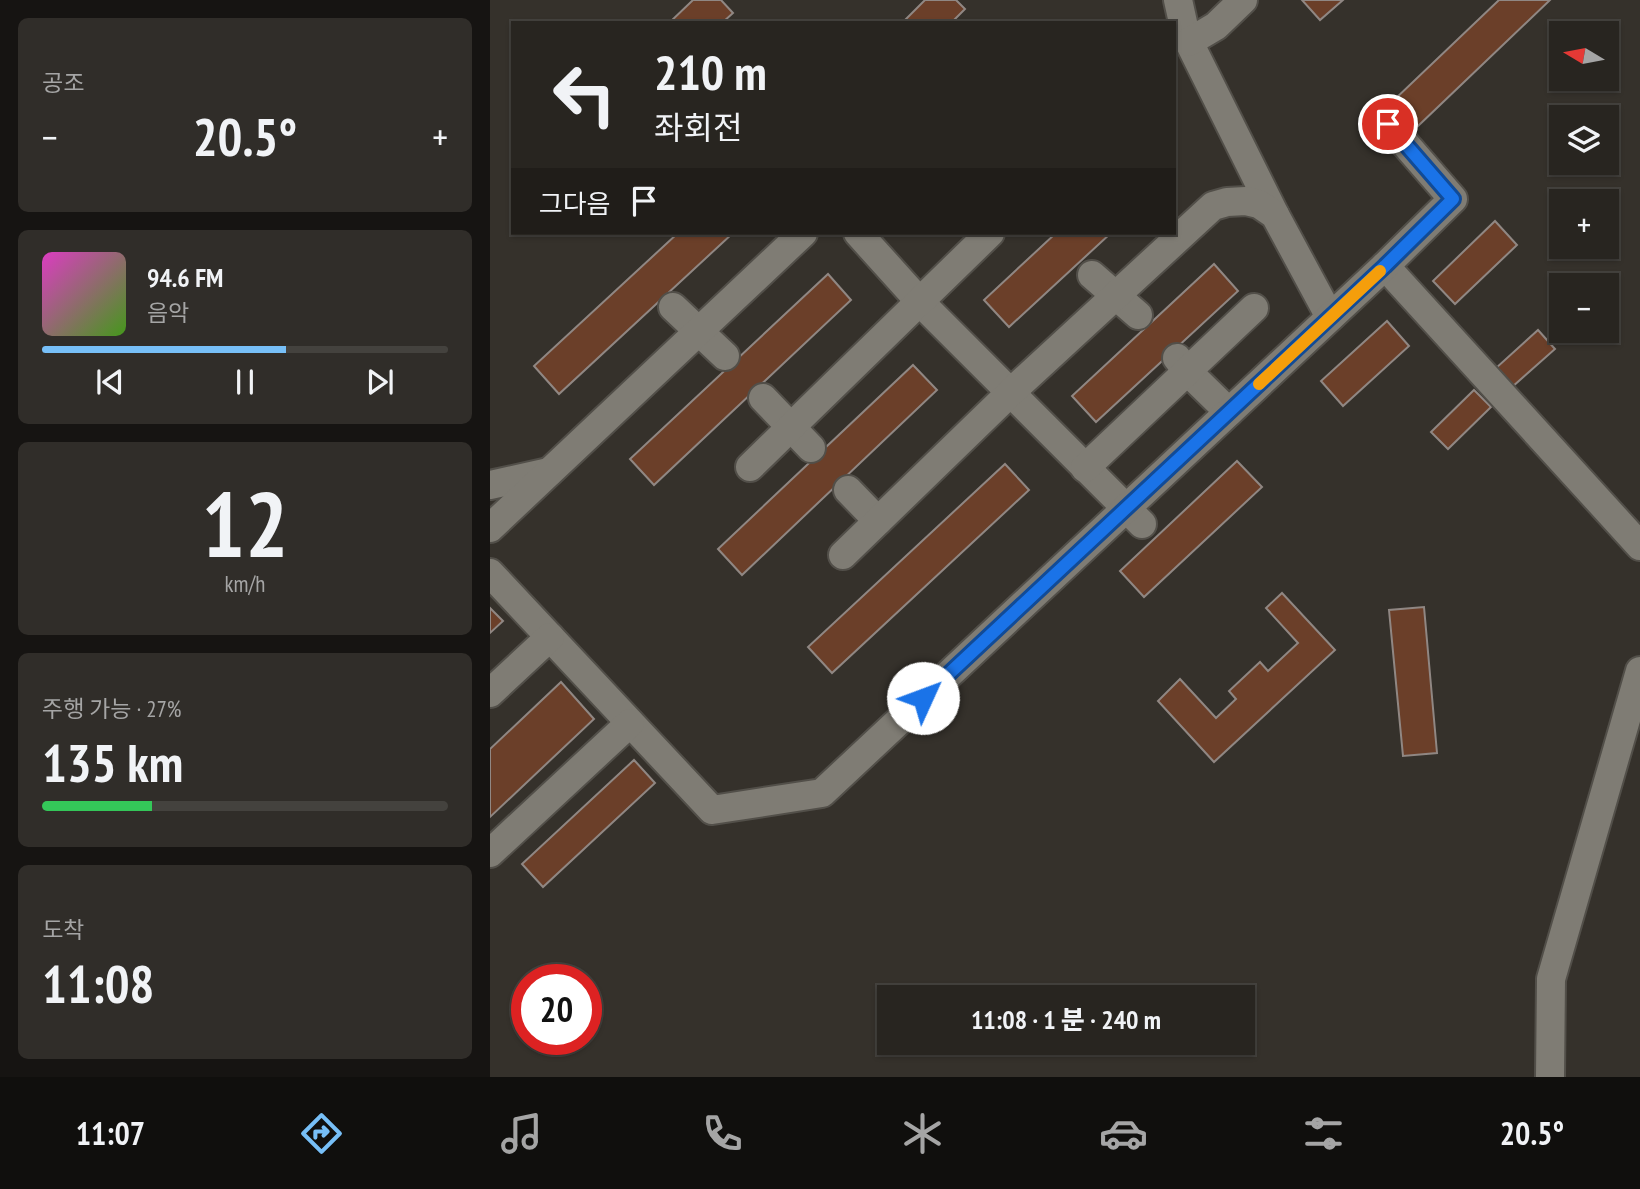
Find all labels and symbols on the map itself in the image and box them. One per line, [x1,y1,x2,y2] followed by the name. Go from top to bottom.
[1549,21,1619,91] north arrow
[1358,94,1418,154] pin
[886,661,960,735] position arrow
[511,964,602,1055] speed limit sign: 20

